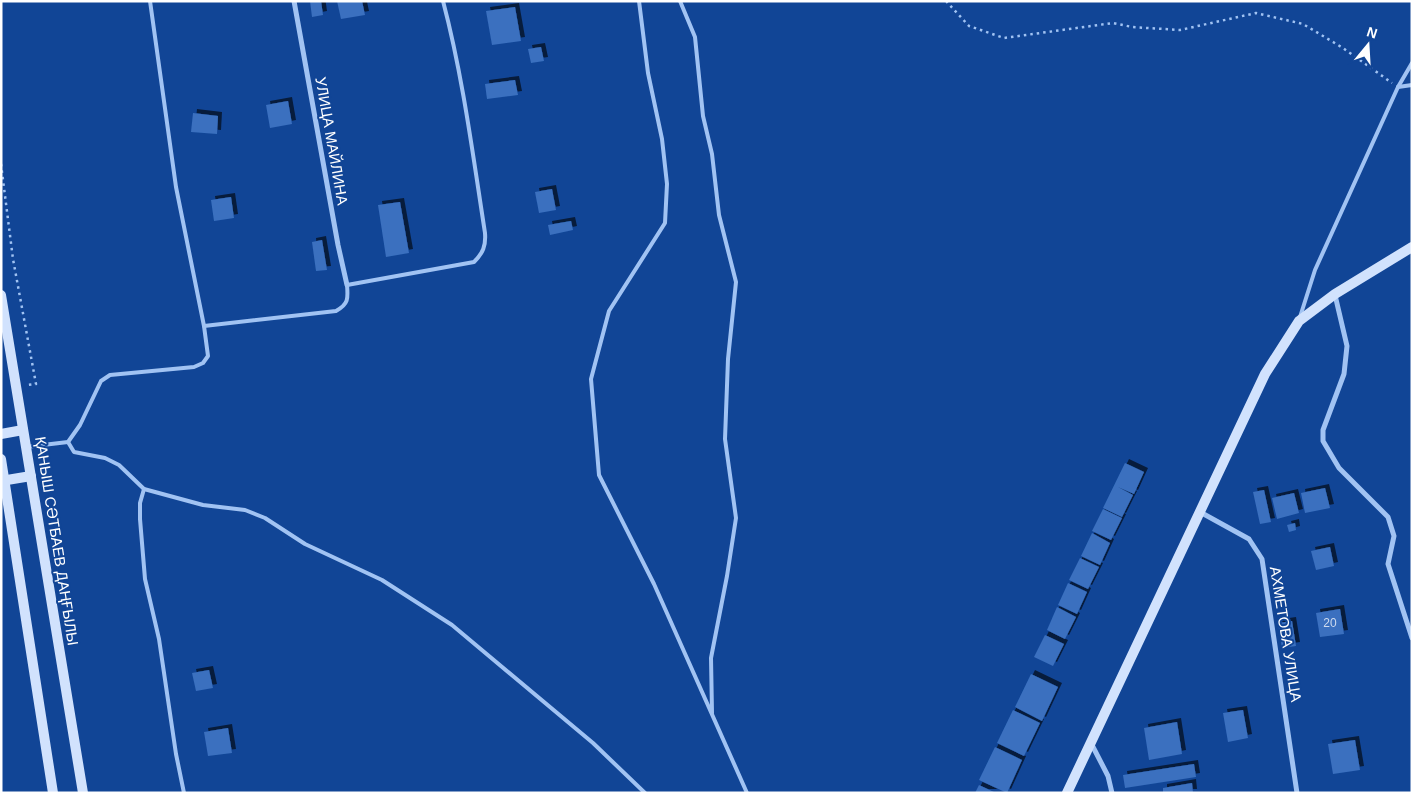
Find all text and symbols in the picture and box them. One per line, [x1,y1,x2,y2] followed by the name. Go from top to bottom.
[1343,20,1393,70] north arrow
[1365,23,1379,42] text: N
[312,76,352,206] street label: УЛИЦА МАЙЛИНА
[32,435,82,647] street label: ҚАНЫШ СӘТБАЕВ ДАҢҒЫЛЫ
[1267,565,1305,703] street label: АХМЕТОВА УЛИЦА
[1323,616,1337,630] house number: 20

